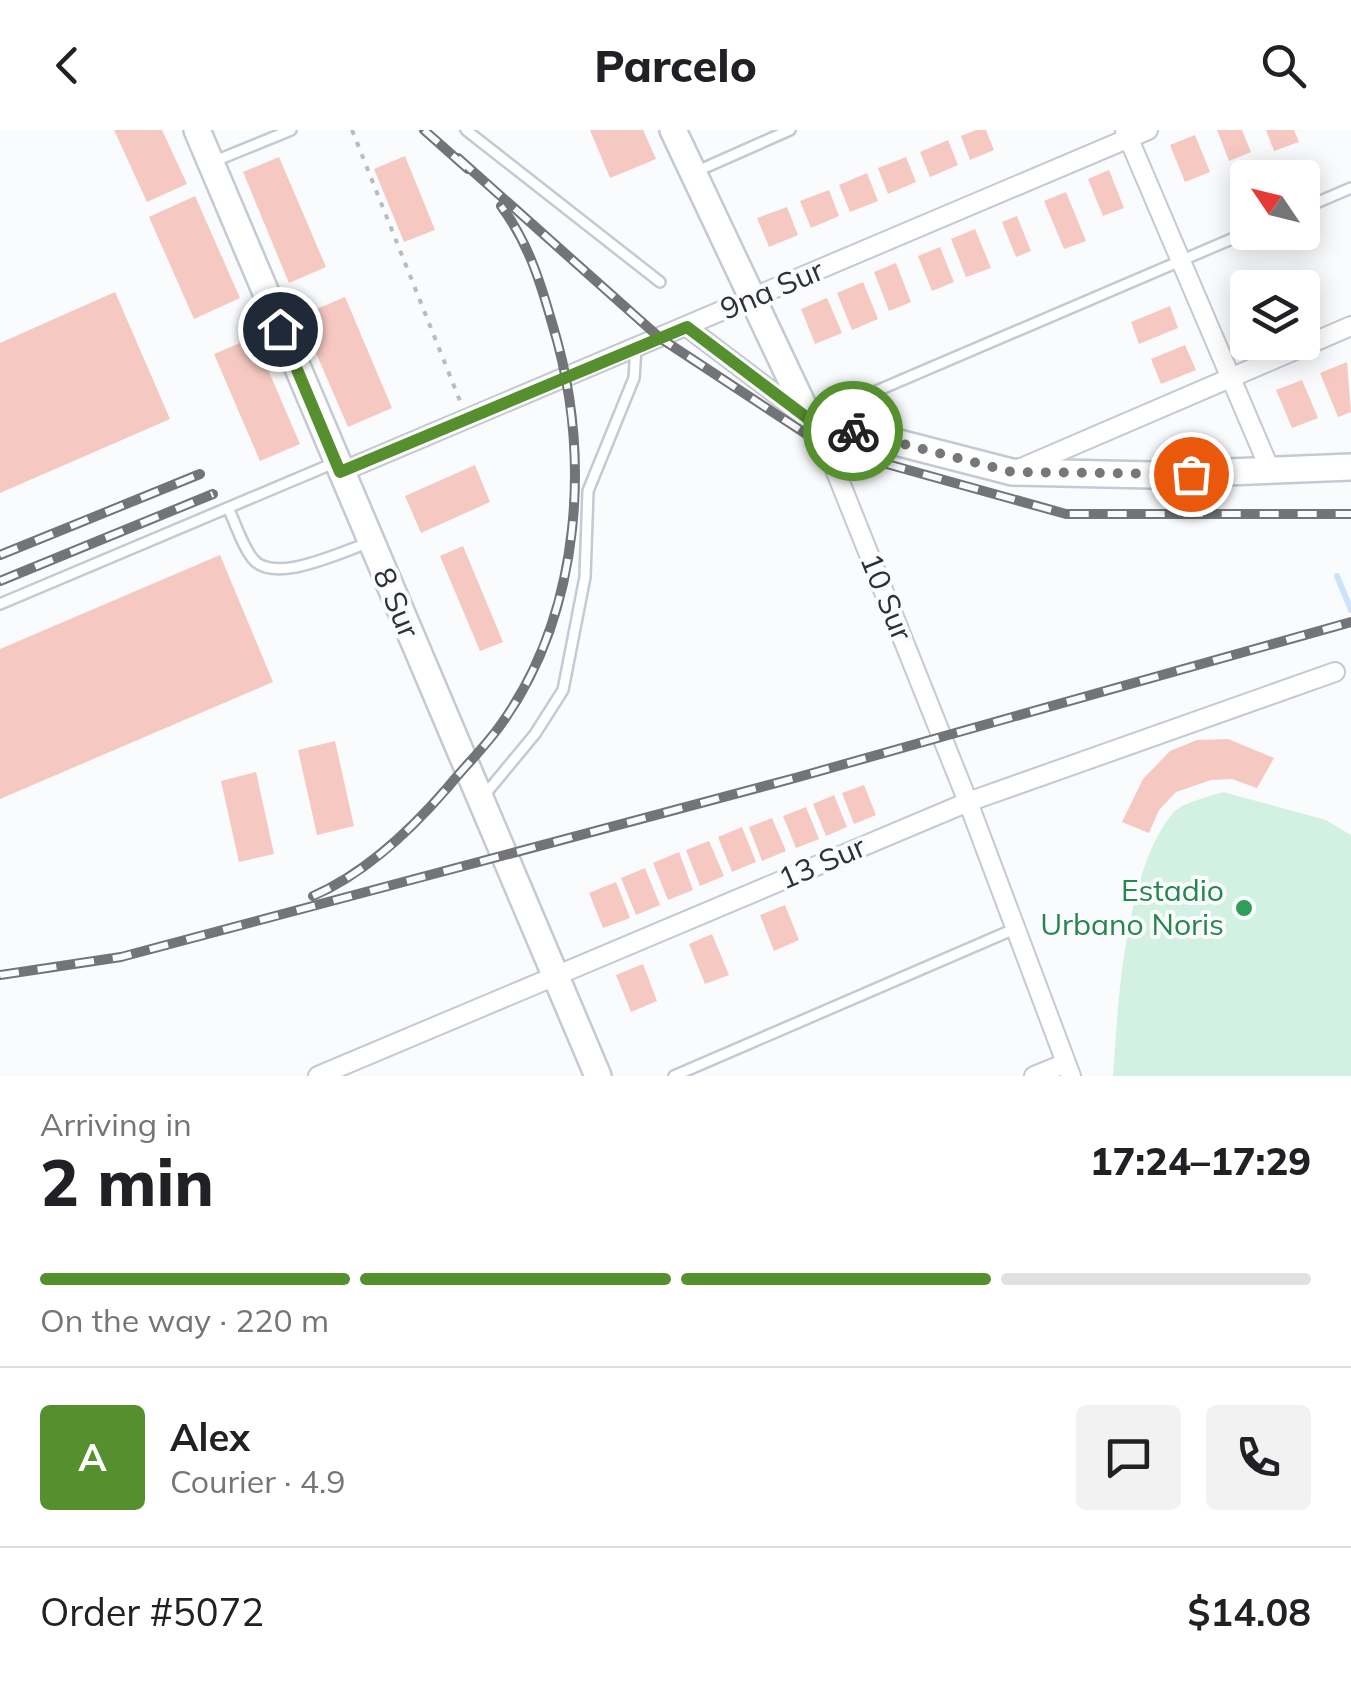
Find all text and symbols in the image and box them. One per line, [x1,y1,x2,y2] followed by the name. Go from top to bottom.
[594,37,757,93] text: Parcelo
[40,38,95,93] icon: back
[1256,38,1311,93] icon: search
[1230,160,1320,250] north arrow
[1230,160,1320,360] map controls
[714,250,829,328] street label: 9na Sur
[1230,270,1320,360] button: layers
[238,287,323,372] pin
[253,302,308,357] icon: home
[803,381,903,481] courier
[826,404,881,459] icon: bike
[1149,432,1234,517] pin
[1164,447,1219,502] icon: bag
[852,547,922,646] street label: 10 Sur
[365,562,429,644] street label: 8 Sur
[772,827,871,897] street label: 13 Sur
[1040,871,1224,943] place label: Estadio Urbano Noris
[1233,897,1255,919] marker: Estadio Urbano Noris
[40,1104,192,1144] text: Arriving in
[1090,1137,1311,1185] text: 17:24–17:29
[40,1141,214,1222] text: 2 min
[40,1300,329,1340] text: On the way · 220 m
[1076,1405,1181,1510] button: chat
[1206,1405,1311,1510] button: phone
[170,1413,250,1461] text: Alex
[78,1433,107,1481] text: A
[170,1461,346,1501] text: Courier · 4.9
[40,1588,264,1636] text: Order #5072
[1188,1588,1311,1636] text: $14.08

